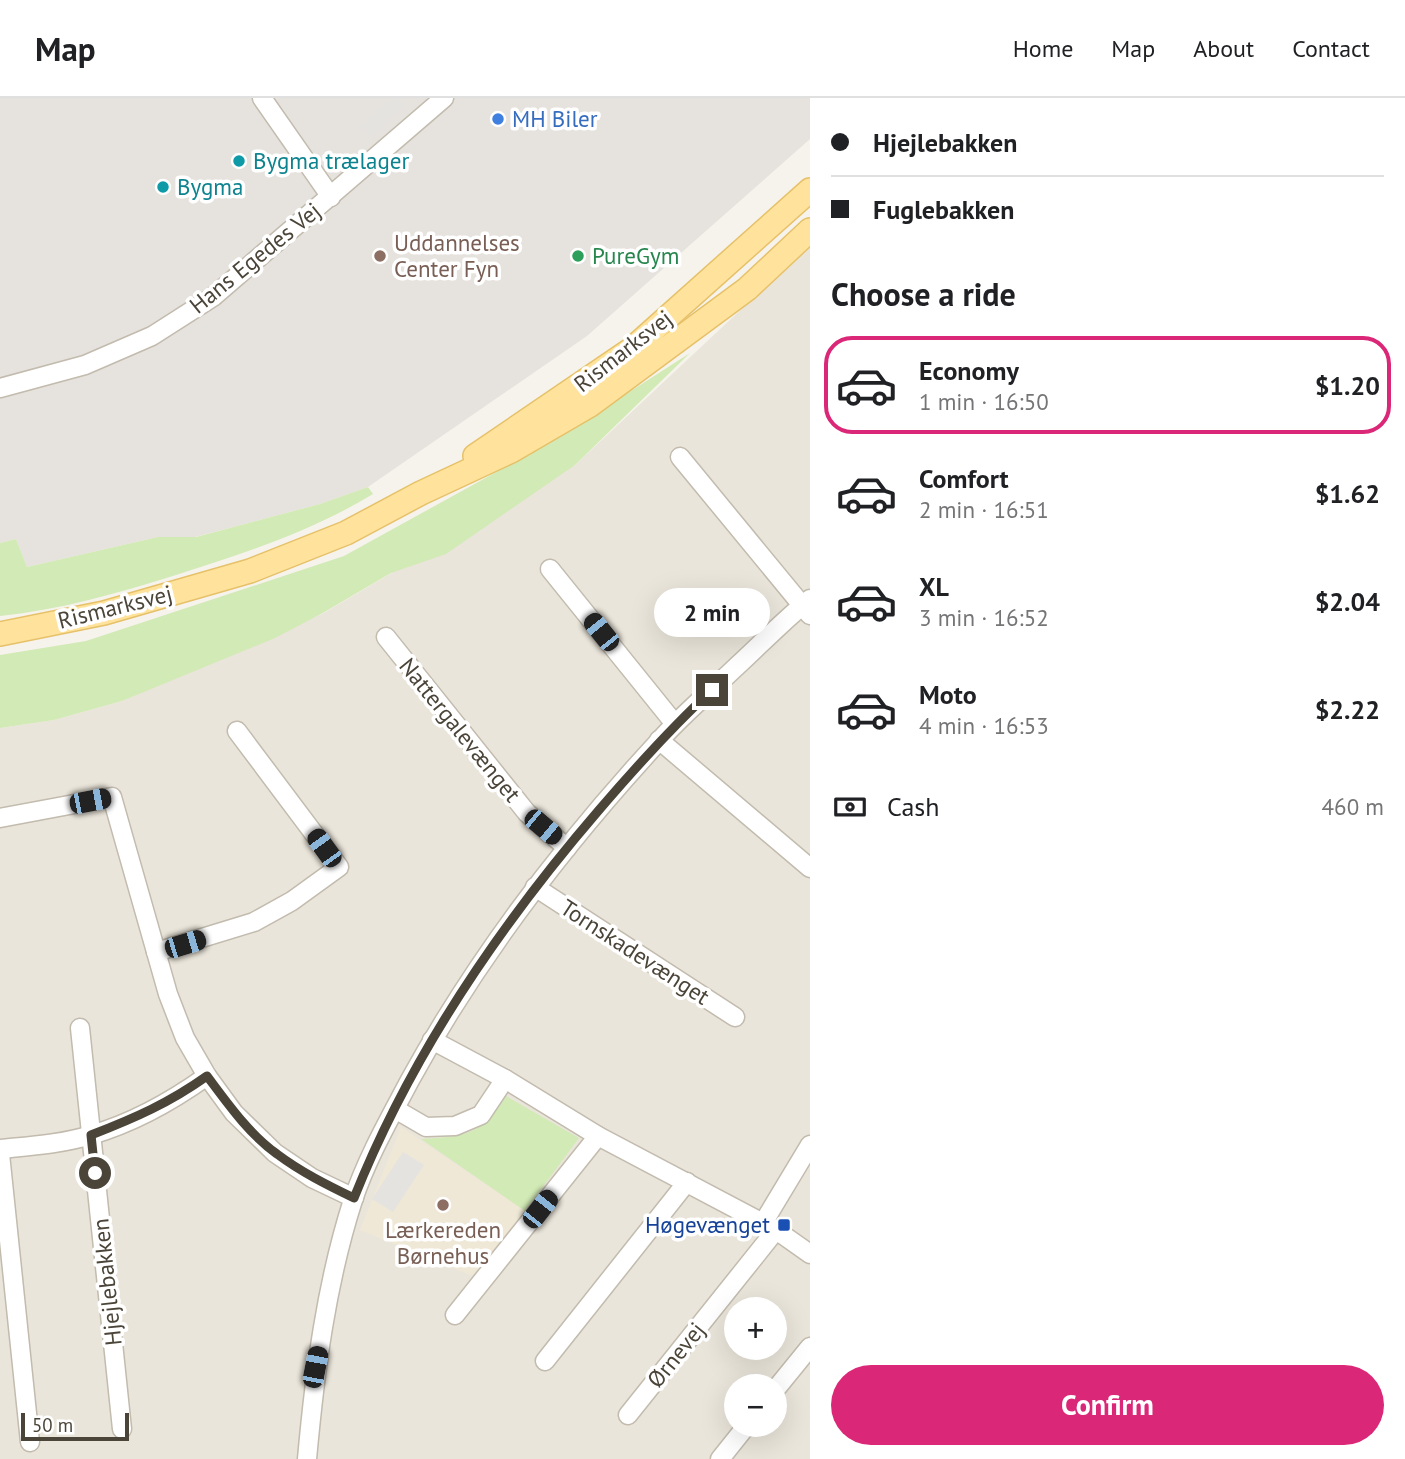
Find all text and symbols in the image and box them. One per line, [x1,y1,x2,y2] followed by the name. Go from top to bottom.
[35,27,96,70] text: Map
[1013,33,1073,64] text: Home
[1111,33,1155,64] text: Map
[1193,33,1254,64] text: About
[1292,33,1370,64] text: Contact
[512,104,598,133] place label: MH Biler
[490,111,506,127] marker: MH Biler
[873,126,1017,159] text: Hjejlebakken
[253,146,410,175] place label: Bygma trælager
[231,153,247,169] marker: Bygma trælager
[177,172,243,201] place label: Bygma
[155,179,171,195] marker: Bygma
[873,193,1014,226] text: Fuglebakken
[183,196,326,319] street label: Hans Egedes Vej
[394,228,520,283] place label: Uddannelses Center Fyn
[592,241,679,270] place label: PureGym
[372,248,388,264] marker: Uddannelses Center Fyn
[570,248,586,264] marker: PureGym
[831,273,1016,315] text: Choose a ride
[568,303,678,398] street label: Rismarksvej
[835,354,898,417] icon: car
[919,354,1019,387] text: Economy
[1315,369,1380,402] text: $1.20
[919,387,1049,416] text: 1 min · 16:50
[835,462,898,525] icon: car
[919,462,1009,495] text: Comfort
[1315,477,1380,510] text: $1.62
[919,495,1049,524] text: 2 min · 16:51
[835,570,898,633] icon: car
[919,570,949,603] text: XL
[55,578,175,635] street label: Rismarksvej
[1315,585,1380,618] text: $2.04
[654,588,770,638] callout: 2 min
[684,598,740,627] text: 2 min
[919,603,1049,632] text: 3 min · 16:52
[580,609,623,655] car
[393,652,528,808] street label: Nattergalevænget
[696,674,728,706] route end
[835,678,898,741] icon: car
[919,678,977,711] text: Moto
[1315,693,1380,726] text: $2.22
[919,711,1049,740] text: 4 min · 16:53
[68,787,113,815] car
[831,788,869,826] icon: cash
[887,790,939,823] text: Cash
[1322,792,1384,821] text: 460 m
[521,805,566,849] car
[304,825,345,871] car
[555,893,715,1011] street label: Tornskadevænget
[162,928,209,960] car
[79,1157,111,1189] route start
[519,1186,562,1232] car
[435,1197,451,1213] marker: Lærkereden Børnehus
[645,1210,770,1239] place label: Høgevænget
[385,1215,501,1270] place label: Lærkereden Børnehus
[85,1217,128,1347] street label: Hjejlebakken
[776,1217,792,1233] marker: Høgevænget
[724,1297,787,1437] map controls
[724,1297,787,1360] button: +
[640,1316,711,1393] street label: Ørnevej
[301,1344,330,1390] car
[831,1365,1384,1445] button: Confirm
[724,1374,787,1437] button: −
[21,1410,130,1442] scale bar
[32,1413,73,1437] text: 50 m

